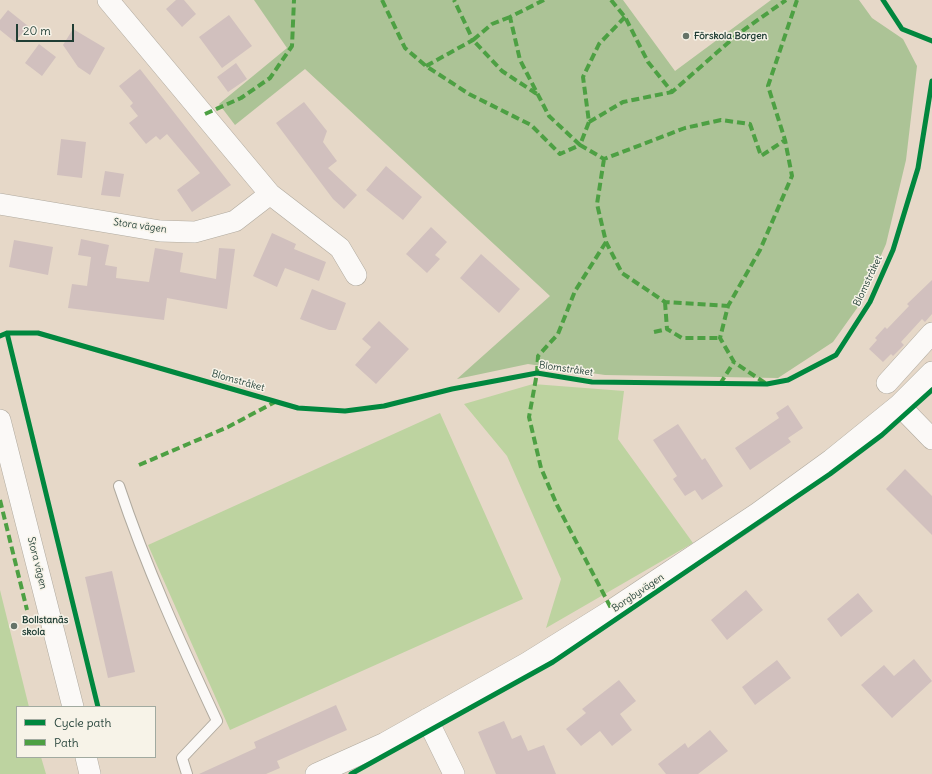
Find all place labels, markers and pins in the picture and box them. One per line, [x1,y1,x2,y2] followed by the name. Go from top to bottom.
[694,30,767,42] place label: Förskola Borgen
[681,31,691,41] marker: Förskola Borgen
[22,614,68,638] place label: Bollstanäs skola
[9,621,19,631] marker: Bollstanäs skola

